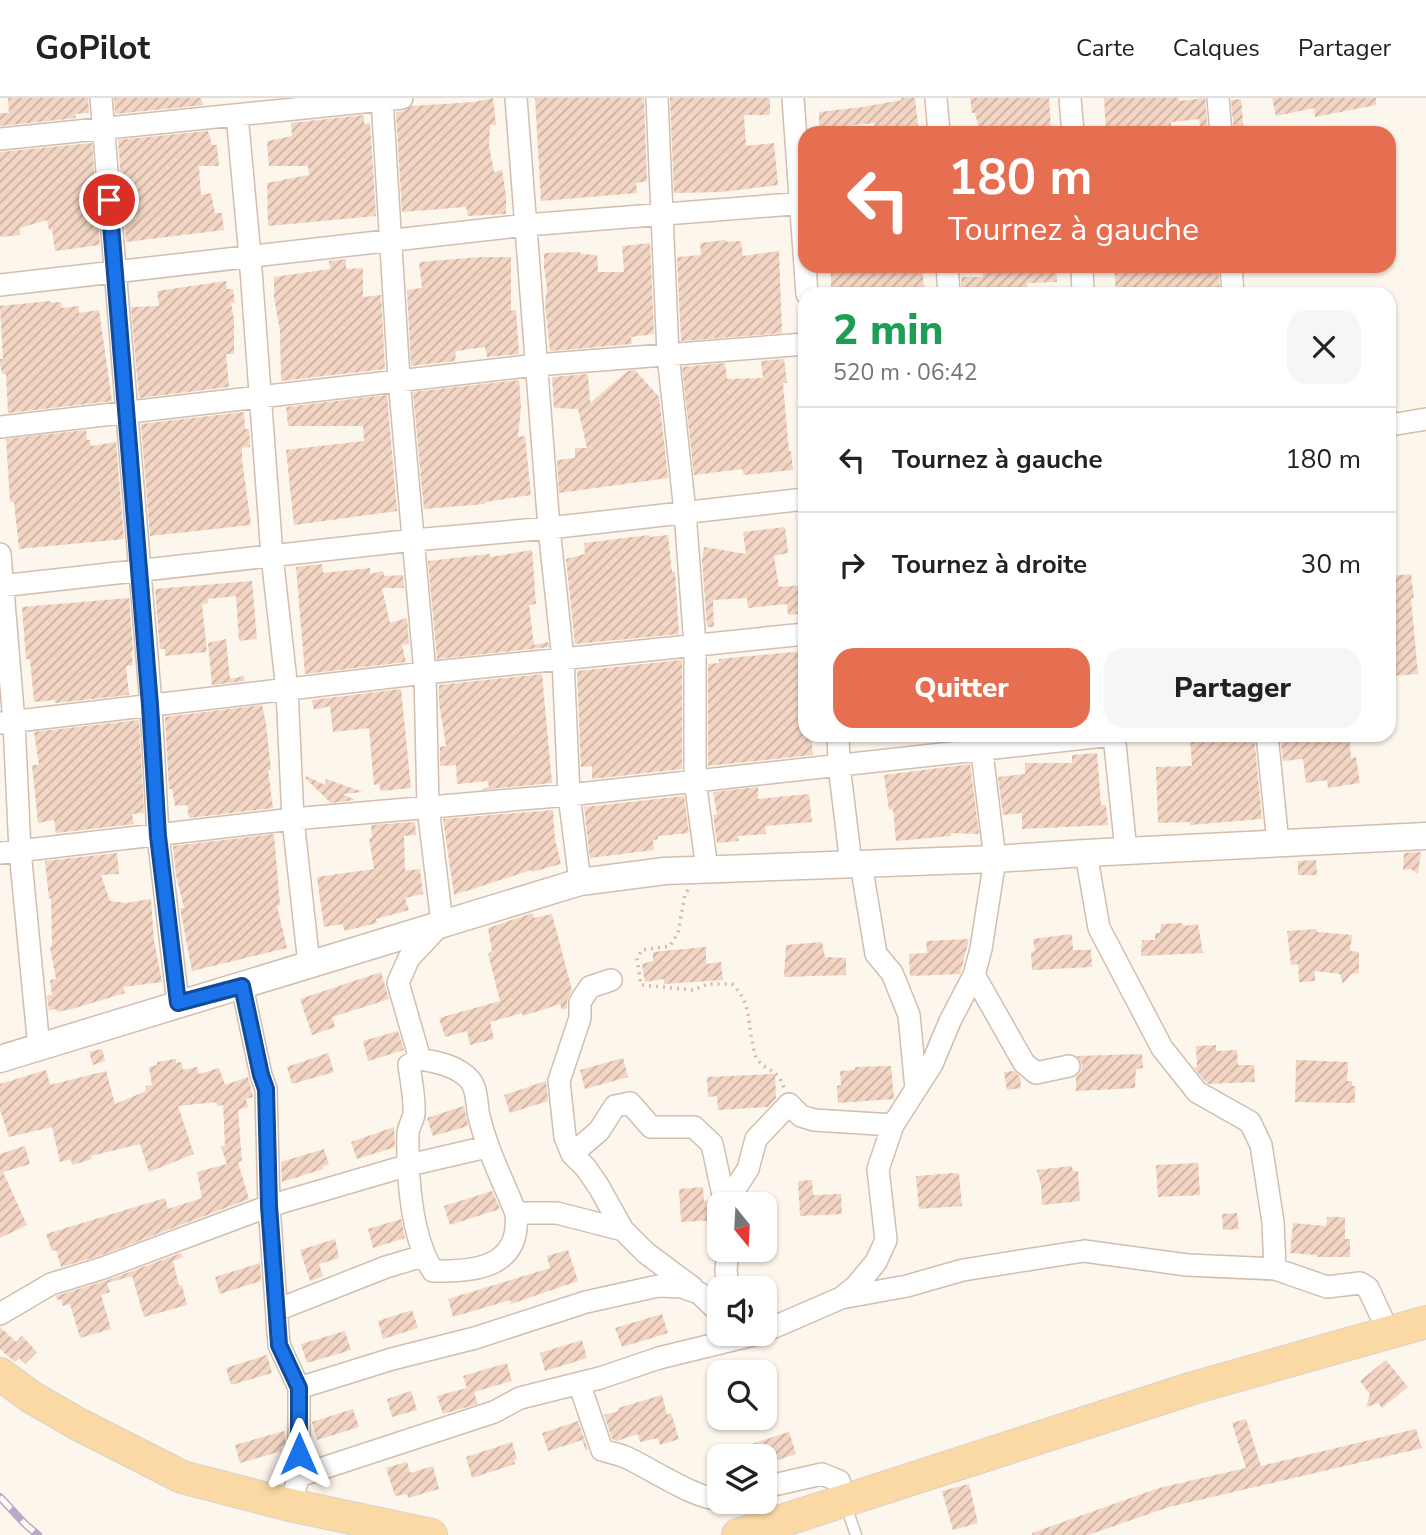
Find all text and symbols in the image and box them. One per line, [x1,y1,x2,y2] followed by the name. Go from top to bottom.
[35,26,150,71] text: GoPilot
[1076,32,1135,64] text: Carte
[1173,32,1260,64] text: Calques
[1298,32,1391,64] text: Partager
[948,144,1092,211] text: 180 m
[833,154,924,245] icon: left
[79,170,139,230] pin
[90,181,128,219] icon: arrive
[948,208,1199,251] text: Tournez à gauche
[833,302,943,359] text: 2 min
[1287,310,1361,384] button: close
[833,357,978,388] text: 520 m · 06:42
[833,441,871,479] icon: left
[892,442,1103,477] text: Tournez à gauche
[1285,442,1361,477] text: 180 m
[833,546,871,584] icon: right
[892,547,1087,582] text: Tournez à droite
[1301,547,1361,582] text: 30 m
[833,648,1090,728] button: Quitter
[1104,648,1361,728] button: Partager
[707,1192,777,1262] north arrow
[707,1192,777,1514] map controls
[707,1276,777,1346] button: sound
[707,1360,777,1430] button: search
[262,1417,336,1491] position arrow
[707,1444,777,1514] button: layers

